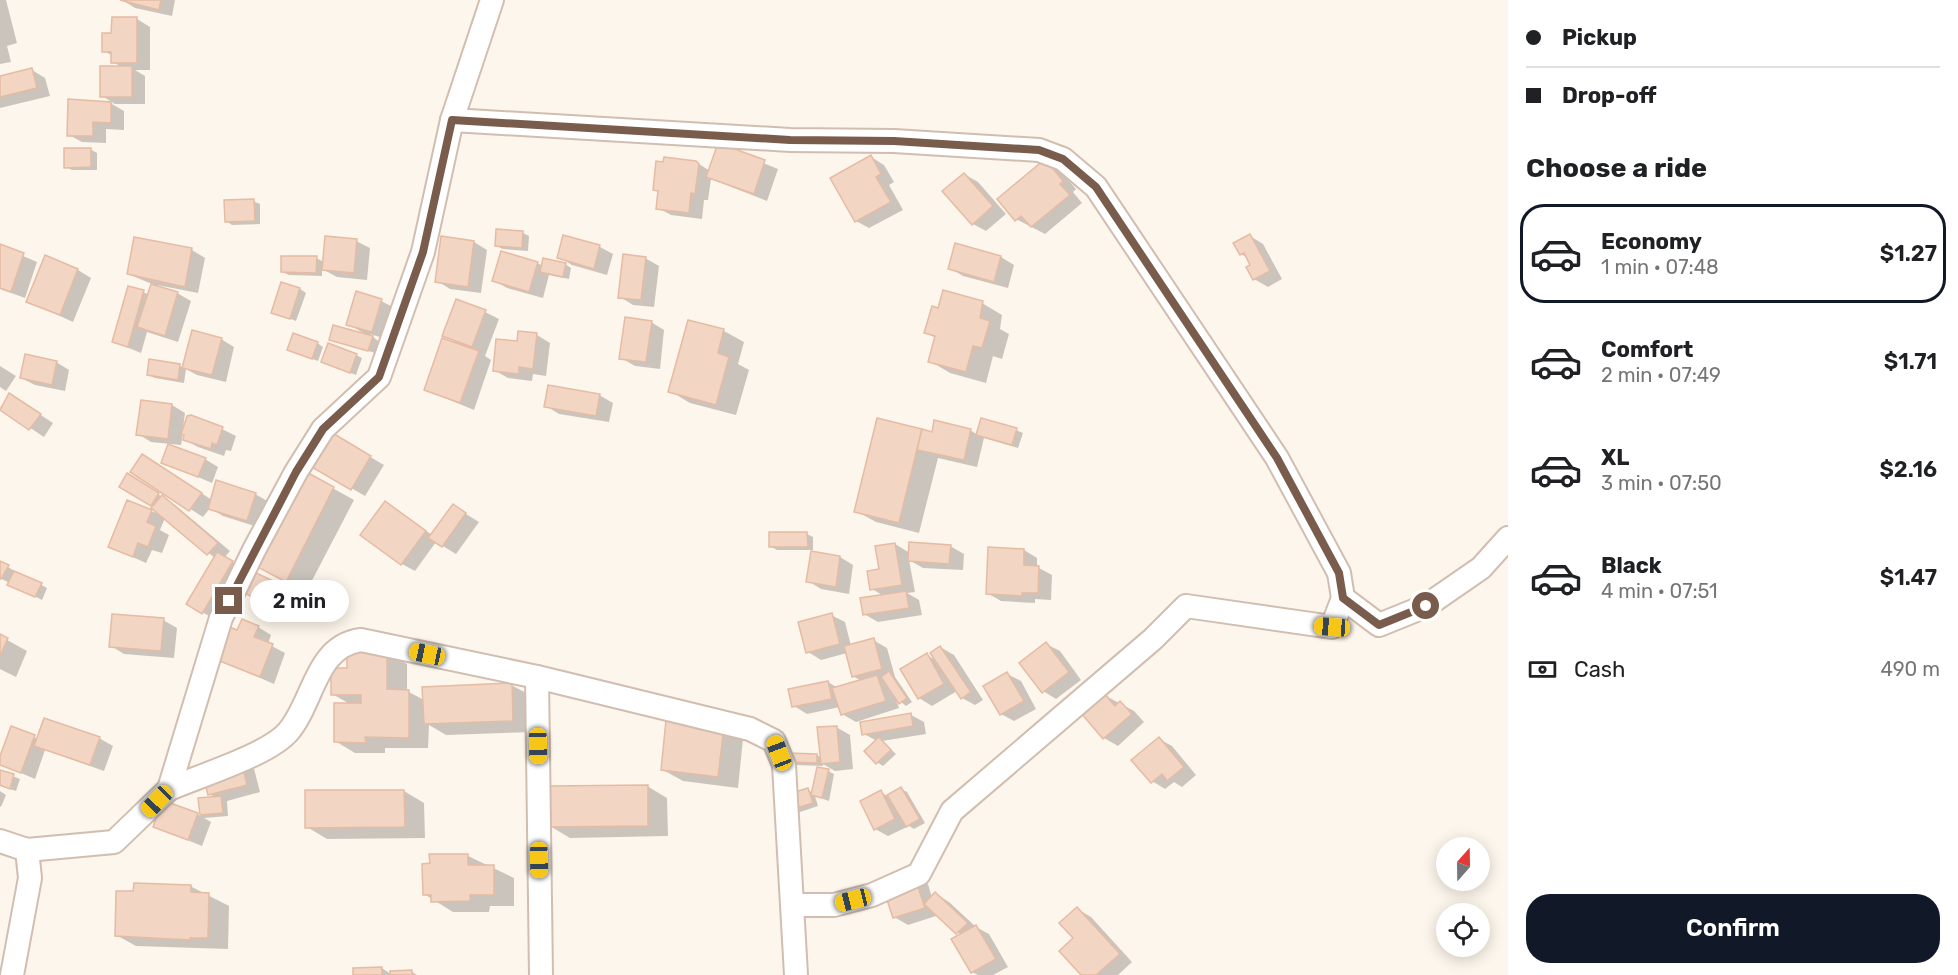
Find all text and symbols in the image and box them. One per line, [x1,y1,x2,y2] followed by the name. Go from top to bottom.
[1562,24,1637,51] text: Pickup
[1562,82,1657,109] text: Drop-off
[1526,152,1707,184] text: Choose a ride
[1529,227,1583,281] icon: car
[1601,228,1702,255] text: Economy
[1880,240,1937,267] text: $1.27
[1601,255,1719,279] text: 1 min · 07:48
[1529,335,1583,389] icon: car
[1601,336,1693,363] text: Comfort
[1884,348,1937,375] text: $1.71
[1601,363,1721,387] text: 2 min · 07:49
[1529,443,1583,497] icon: car
[1601,444,1629,471] text: XL
[1879,456,1937,483] text: $2.16
[1601,471,1722,495] text: 3 min · 07:50
[1529,551,1583,605] icon: car
[1601,552,1662,579] text: Black
[1880,564,1937,591] text: $1.47
[1601,579,1718,603] text: 4 min · 07:51
[250,580,349,622] callout: 2 min
[215,587,242,614] route end
[273,589,326,613] text: 2 min
[1412,592,1439,619] route start
[1313,617,1351,637] car
[408,641,446,667] car
[1526,653,1559,686] icon: cash
[1574,656,1625,683] text: Cash
[1881,657,1940,681] text: 490 m
[529,728,547,764] car
[764,733,794,773] car
[138,782,176,820] car
[1436,837,1490,891] north arrow
[1436,837,1490,957] map controls
[530,842,548,878] car
[833,887,873,913] car
[1526,894,1940,963] button: Confirm
[1436,903,1490,957] button: locate

